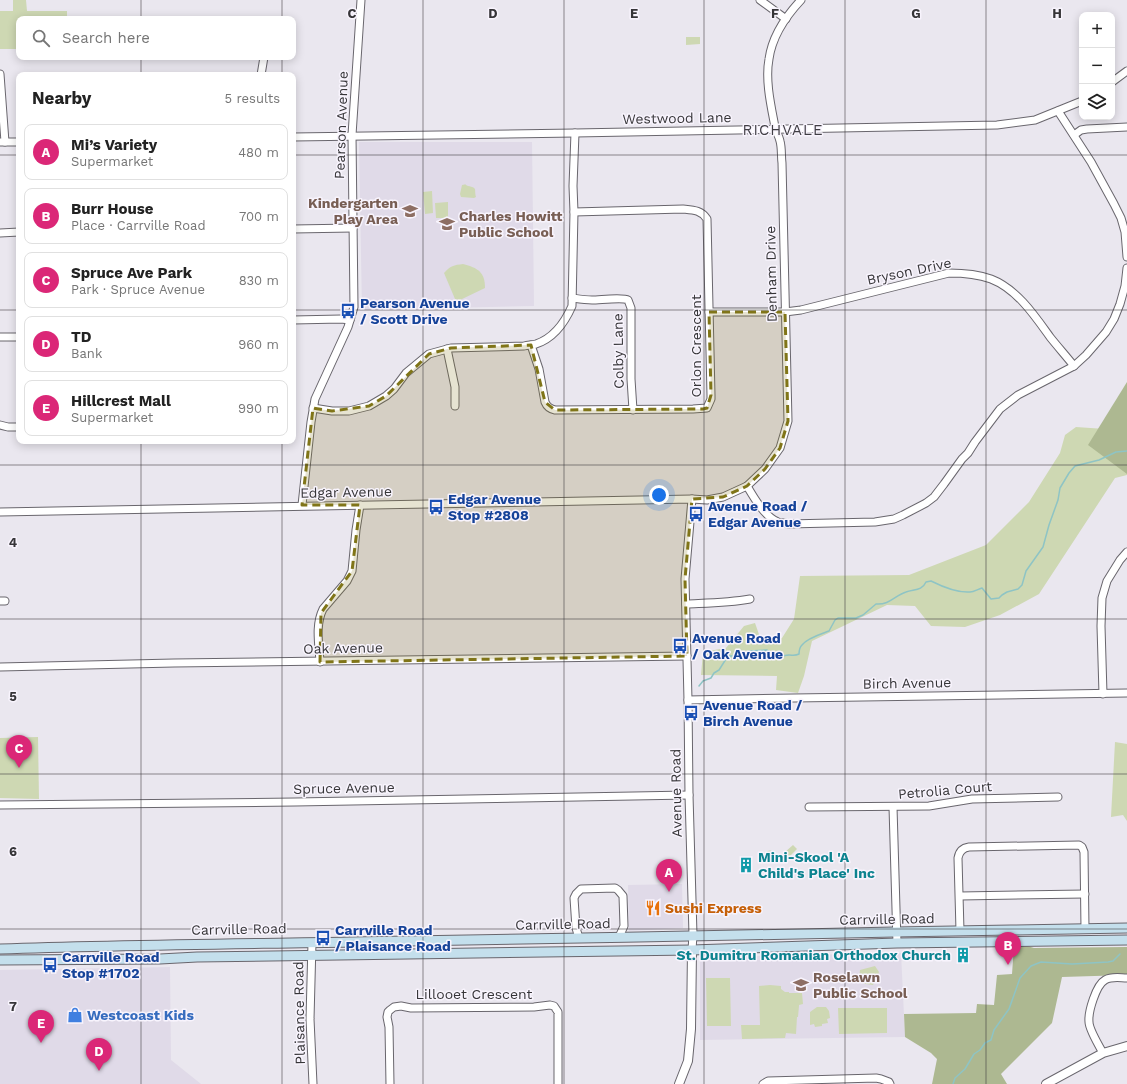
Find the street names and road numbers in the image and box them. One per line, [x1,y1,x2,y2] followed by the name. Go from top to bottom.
[331,71,351,179] street label: Pearson Avenue
[622,109,732,127] street label: Westwood Lane
[762,226,780,322] street label: Denham Drive
[865,254,953,288] street label: Bryson Drive
[688,294,704,398] street label: Orlon Crescent
[609,313,627,389] street label: Colby Lane
[300,483,392,501] street label: Edgar Avenue
[303,639,383,657] street label: Oak Avenue
[863,674,951,692] street label: Birch Avenue
[667,749,685,837] street label: Avenue Road
[897,778,993,802] street label: Petrolia Court
[293,779,395,797] street label: Spruce Avenue
[839,910,935,928] street label: Carrville Road
[515,915,611,933] street label: Carrville Road
[191,920,287,938] street label: Carrville Road
[290,961,308,1065] street label: Plaisance Road
[416,986,533,1002] street label: Lillooet Crescent

